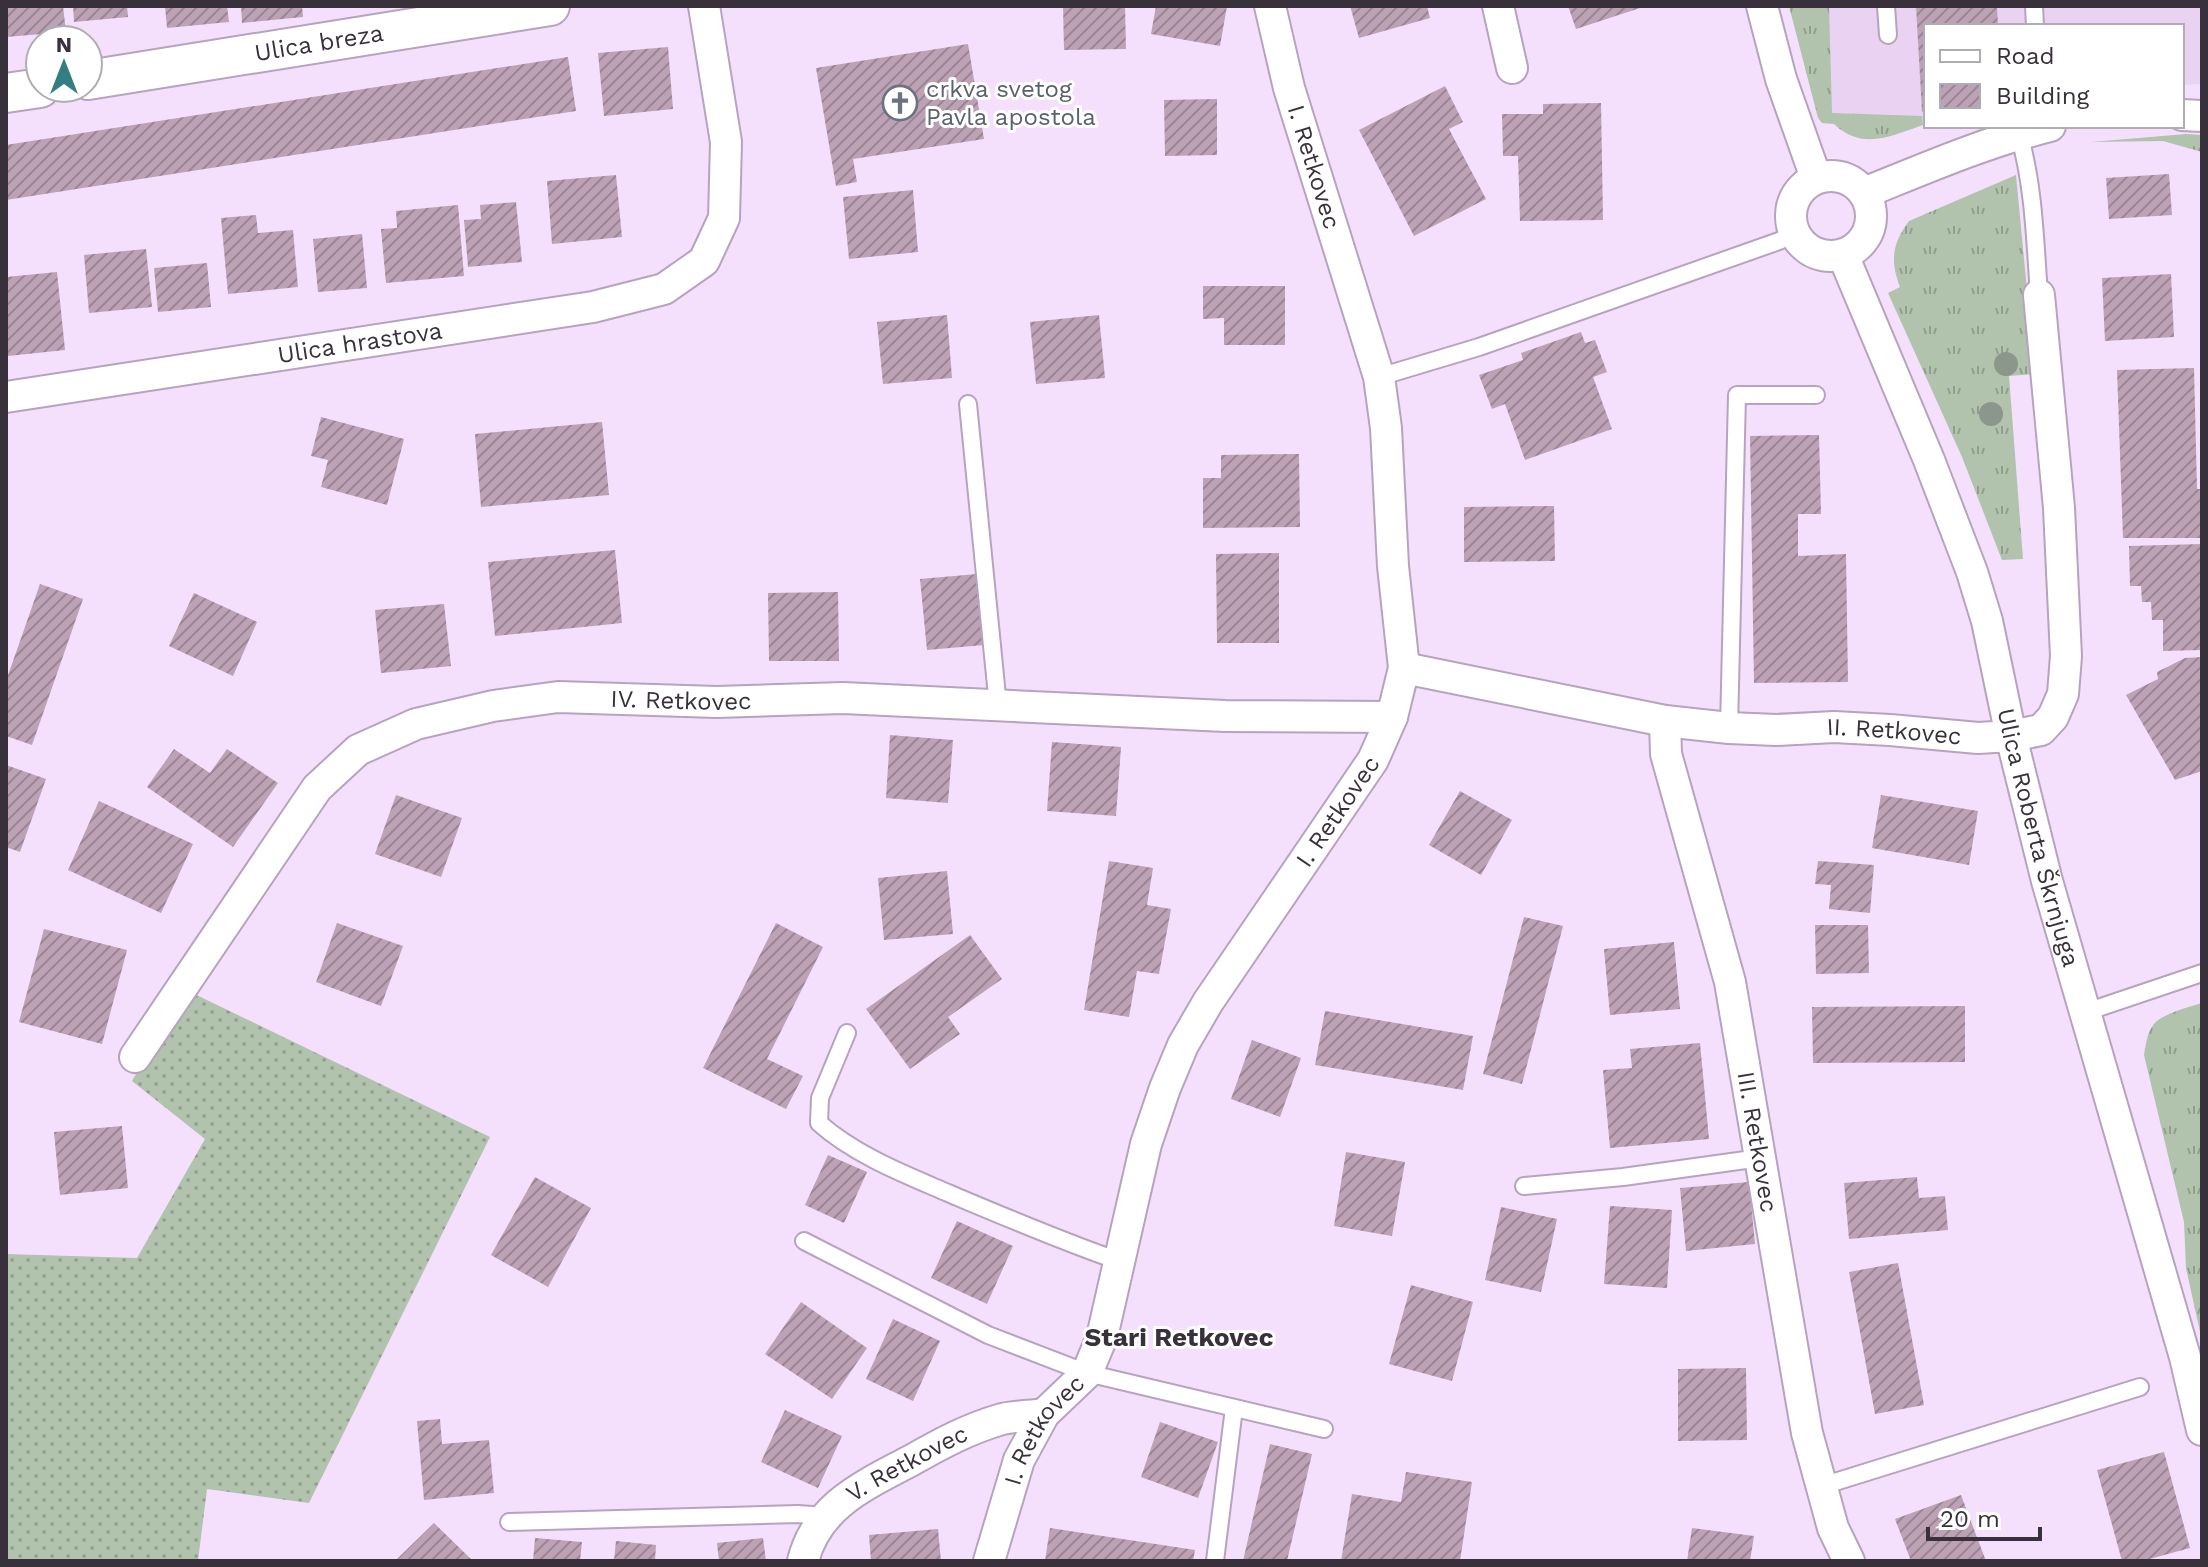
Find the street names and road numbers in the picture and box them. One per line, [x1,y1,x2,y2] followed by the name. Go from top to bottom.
[253,19,385,67] street label: Ulica breza
[1282,102,1346,232] street label: I. Retkovec
[276,316,444,369] street label: Ulica hrastova
[610,685,752,716] street label: IV. Retkovec
[1992,706,2085,970] street label: Ulica Roberta Škrnjuga
[1826,713,1963,750] street label: II. Retkovec
[1290,751,1385,872] street label: I. Retkovec
[1732,1069,1783,1214] street label: III. Retkovec
[998,1369,1090,1488] street label: I. Retkovec
[841,1419,972,1508] street label: V. Retkovec

